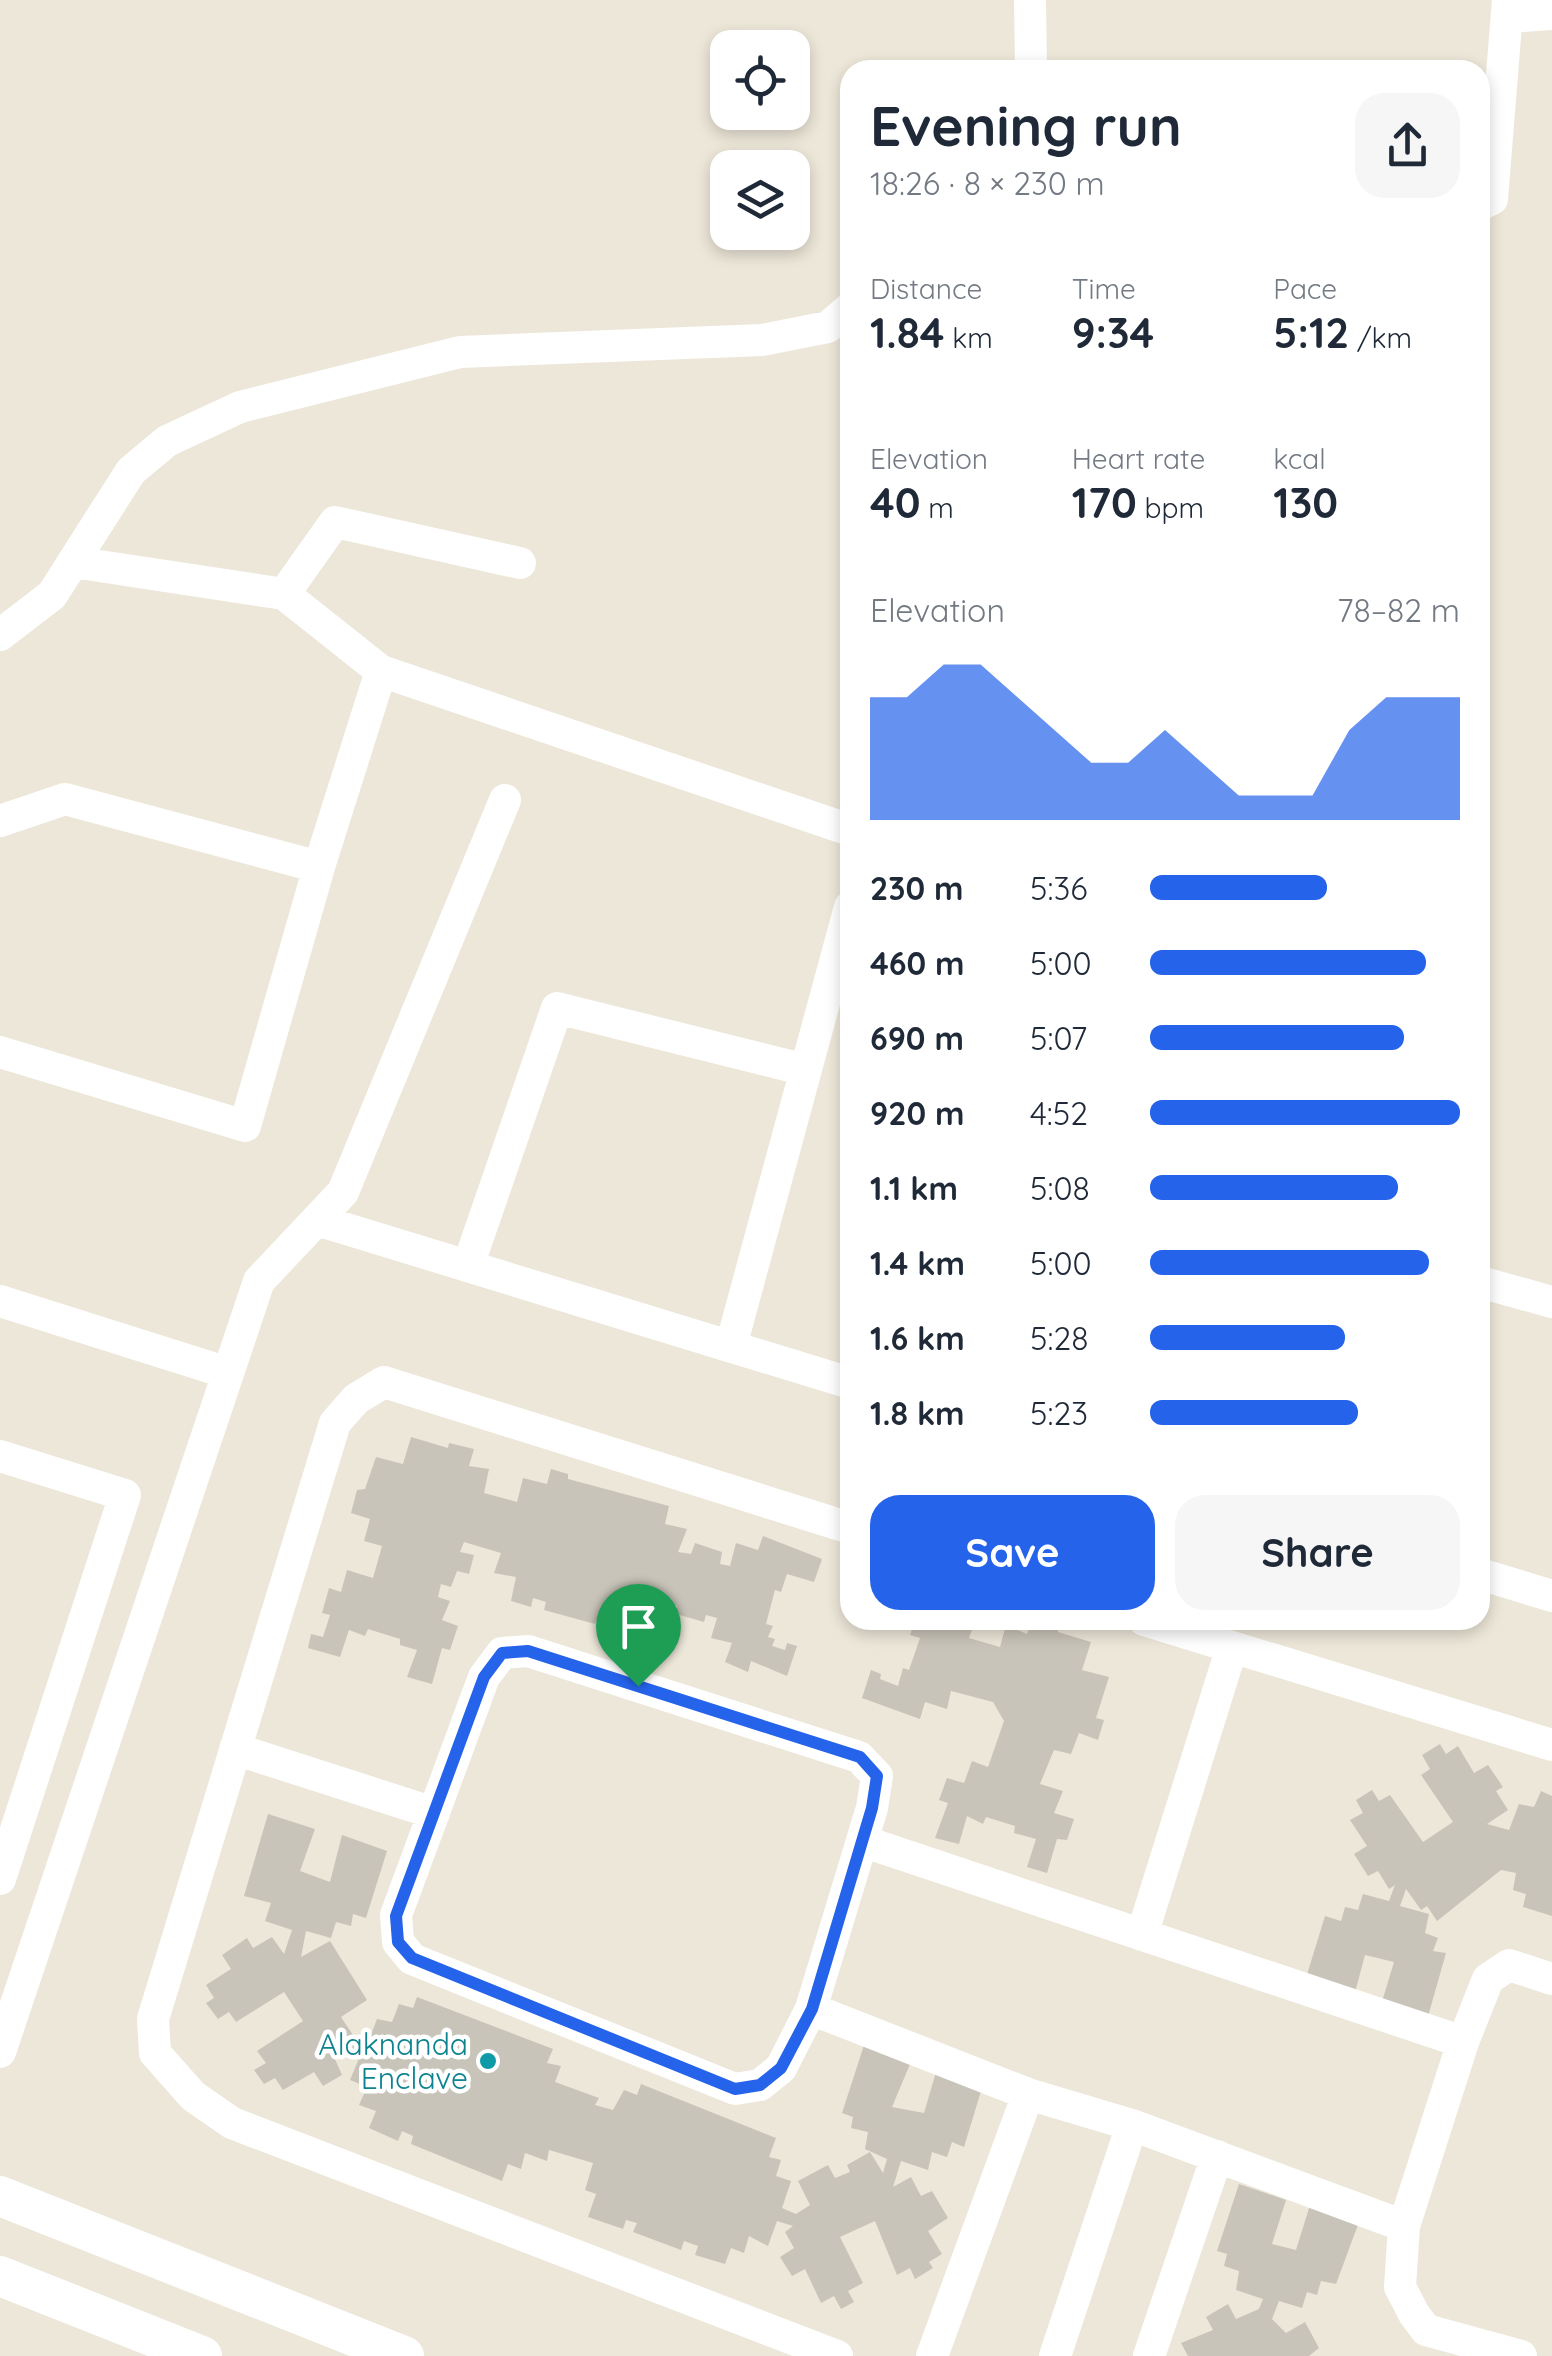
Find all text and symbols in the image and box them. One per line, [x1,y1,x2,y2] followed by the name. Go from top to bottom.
[710,30,810,250] map controls
[710,30,810,130] button: locate
[870,91,1182,160] text: Evening run
[1355,93,1460,198] button: share
[710,150,810,250] button: layers
[870,163,1105,203] text: 18:26 · 8 × 230 m
[870,271,982,306] text: Distance
[1072,271,1136,306] text: Time
[1273,271,1337,306] text: Pace
[870,306,945,359] text: 1.84
[1072,306,1154,359] text: 9:34
[1273,306,1349,359] text: 5:12
[945,320,993,355] text: km
[1349,320,1412,355] text: /km
[870,441,988,476] text: Elevation
[1072,441,1205,476] text: Heart rate
[1273,441,1326,476] text: kcal
[870,476,920,529] text: 40
[1072,476,1137,529] text: 170
[1273,476,1338,529] text: 130
[920,490,954,525] text: m
[1137,490,1204,525] text: bpm
[870,590,1005,630] text: Elevation
[1337,590,1460,630] text: 78–82 m
[870,868,964,908] text: 230 m
[1030,868,1087,908] text: 5:36
[870,943,965,983] text: 460 m
[1030,943,1092,983] text: 5:00
[870,1018,964,1058] text: 690 m
[1030,1018,1087,1058] text: 5:07
[870,1093,965,1133] text: 920 m
[1030,1093,1088,1133] text: 4:52
[870,1168,958,1208] text: 1.1 km
[1030,1168,1090,1208] text: 5:08
[870,1243,965,1283] text: 1.4 km
[1030,1243,1092,1283] text: 5:00
[870,1318,965,1358] text: 1.6 km
[1030,1318,1088,1358] text: 5:28
[870,1393,965,1433] text: 1.8 km
[1030,1393,1088,1433] text: 5:23
[870,1495,1155,1610] button: Save
[1175,1495,1460,1610] button: Share
[596,1584,681,1687] pin
[611,1599,666,1654] icon: arrive
[318,2025,468,2097] place label: Alaknanda Enclave
[477,2050,499,2072] marker: Alaknanda Enclave

